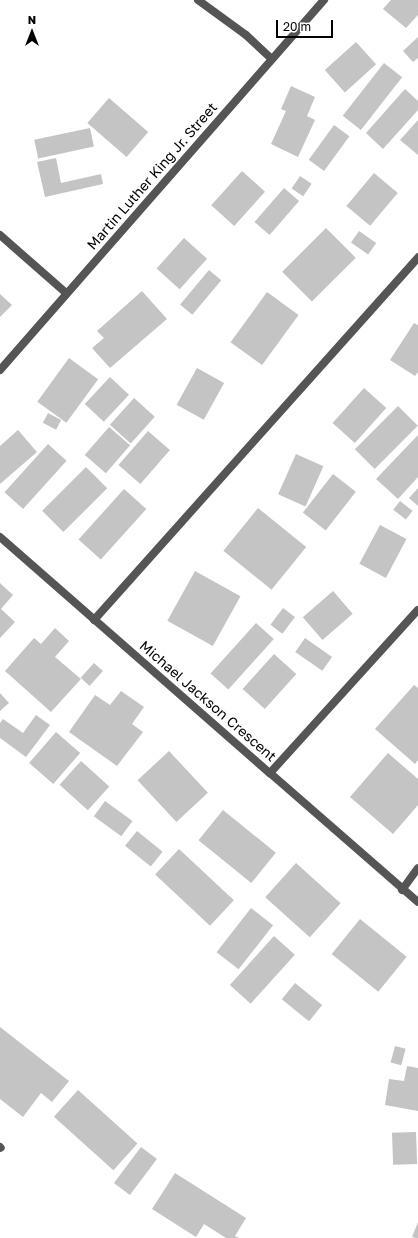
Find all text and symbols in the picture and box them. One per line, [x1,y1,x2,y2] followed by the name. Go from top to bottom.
[12,12,52,52] north arrow
[278,12,335,38] scale bar
[28,13,36,26] text: N
[283,19,311,34] text: 20 m
[84,99,220,253] street label: Martin Luther King Jr. Street
[136,637,280,765] street label: Michael Jackson Crescent

